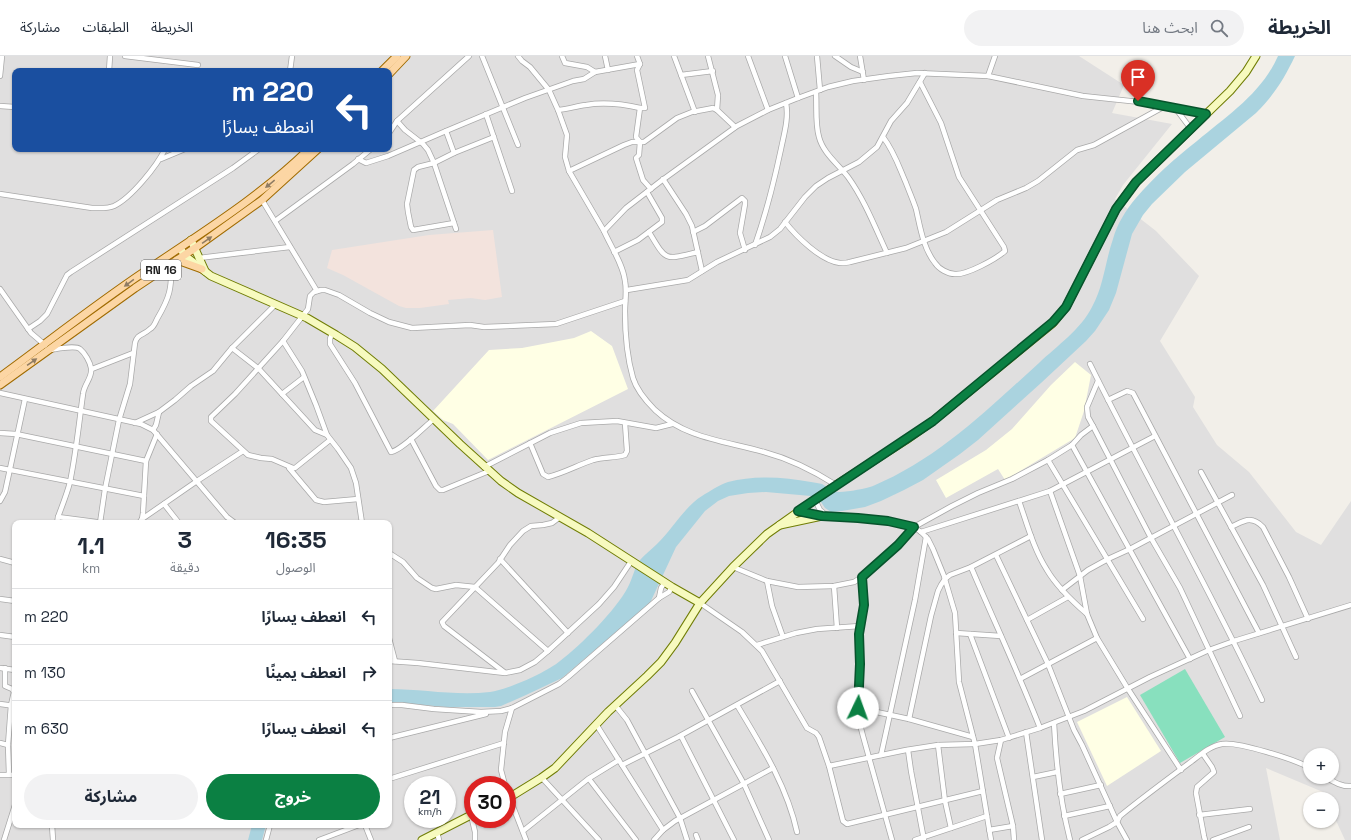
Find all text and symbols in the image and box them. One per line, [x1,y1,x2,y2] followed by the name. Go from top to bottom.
[964,10,1244,46] search box
[1268,15,1331,40] text: الخريطة
[1208,17,1230,39] icon: search
[20,18,60,36] text: مشاركة
[82,18,129,36] text: الطبقات
[151,18,193,36] text: الخريطة
[1142,18,1198,37] text: ابحث هنا
[1121,60,1155,101] pin
[1127,66,1149,88] icon: arrive
[232,73,314,109] text: 220 m
[328,84,380,136] icon: left
[222,115,314,138] text: انعطف يسارًا
[264,179,275,188] one-way arrow
[202,236,212,244] one-way arrow
[141,260,181,280] road number: RN 16
[124,279,134,287] one-way arrow
[26,358,37,366] one-way arrow
[178,524,192,555] text: 3
[265,524,327,555] text: 16:35
[77,530,105,561] text: 1.1
[170,559,200,576] text: دقيقة
[276,559,316,576] text: الوصول
[82,560,100,577] text: km
[358,606,380,628] icon: left
[24,607,68,626] text: 220 m
[262,607,346,626] text: انعطف يسارًا
[358,662,380,684] icon: right
[24,663,66,682] text: 130 m
[265,663,346,682] text: انعطف يمينًا
[837,687,879,729] position arrow
[358,718,380,740] icon: left
[24,719,69,738] text: 630 m
[262,719,346,738] text: انعطف يسارًا
[1303,748,1339,828] map controls
[1303,748,1339,784] button: +
[24,774,198,820] button: مشاركة
[206,774,380,820] button: خروج
[464,776,516,828] speed limit sign: 30
[420,784,440,810] text: 21
[1303,792,1339,828] button: −
[418,805,442,818] text: km/h

